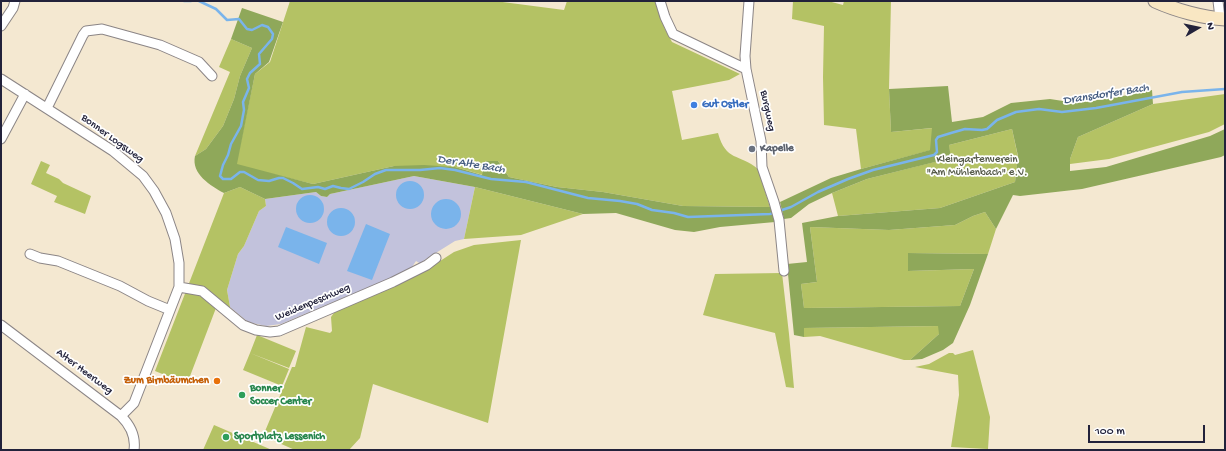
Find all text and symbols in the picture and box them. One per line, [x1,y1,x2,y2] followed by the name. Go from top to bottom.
[1178,8,1218,48] north arrow
[1203,22,1216,31] text: N
[1062,81,1150,109] water label: Dransdorfer Bach
[756,89,778,133] street label: Burgweg
[702,98,748,112] place label: Gut Ostler
[689,100,699,110] marker: Gut Ostler
[78,112,146,166] street label: Bonner Logsweg
[760,142,794,156] place label: Kapelle
[747,144,757,154] marker: Kapelle
[436,153,506,177] water label: Der Alte Bach
[927,153,1027,179] park label: Kleingartenverein "Am Mühlenbach" e.V.
[274,281,352,325] street label: Weidenpeschweg
[53,346,115,398] street label: Alter Heerweg
[124,374,209,388] place label: Zum Birnbäumchen
[212,376,222,386] marker: Zum Birnbäumchen
[250,382,311,408] place label: Bonner Soccer Center
[237,390,247,400] marker: Bonner Soccer Center
[1090,417,1207,443] scale bar
[1095,425,1125,439] text: 100 m
[234,430,325,444] place label: Sportplatz Lessenich
[221,432,231,442] marker: Sportplatz Lessenich

